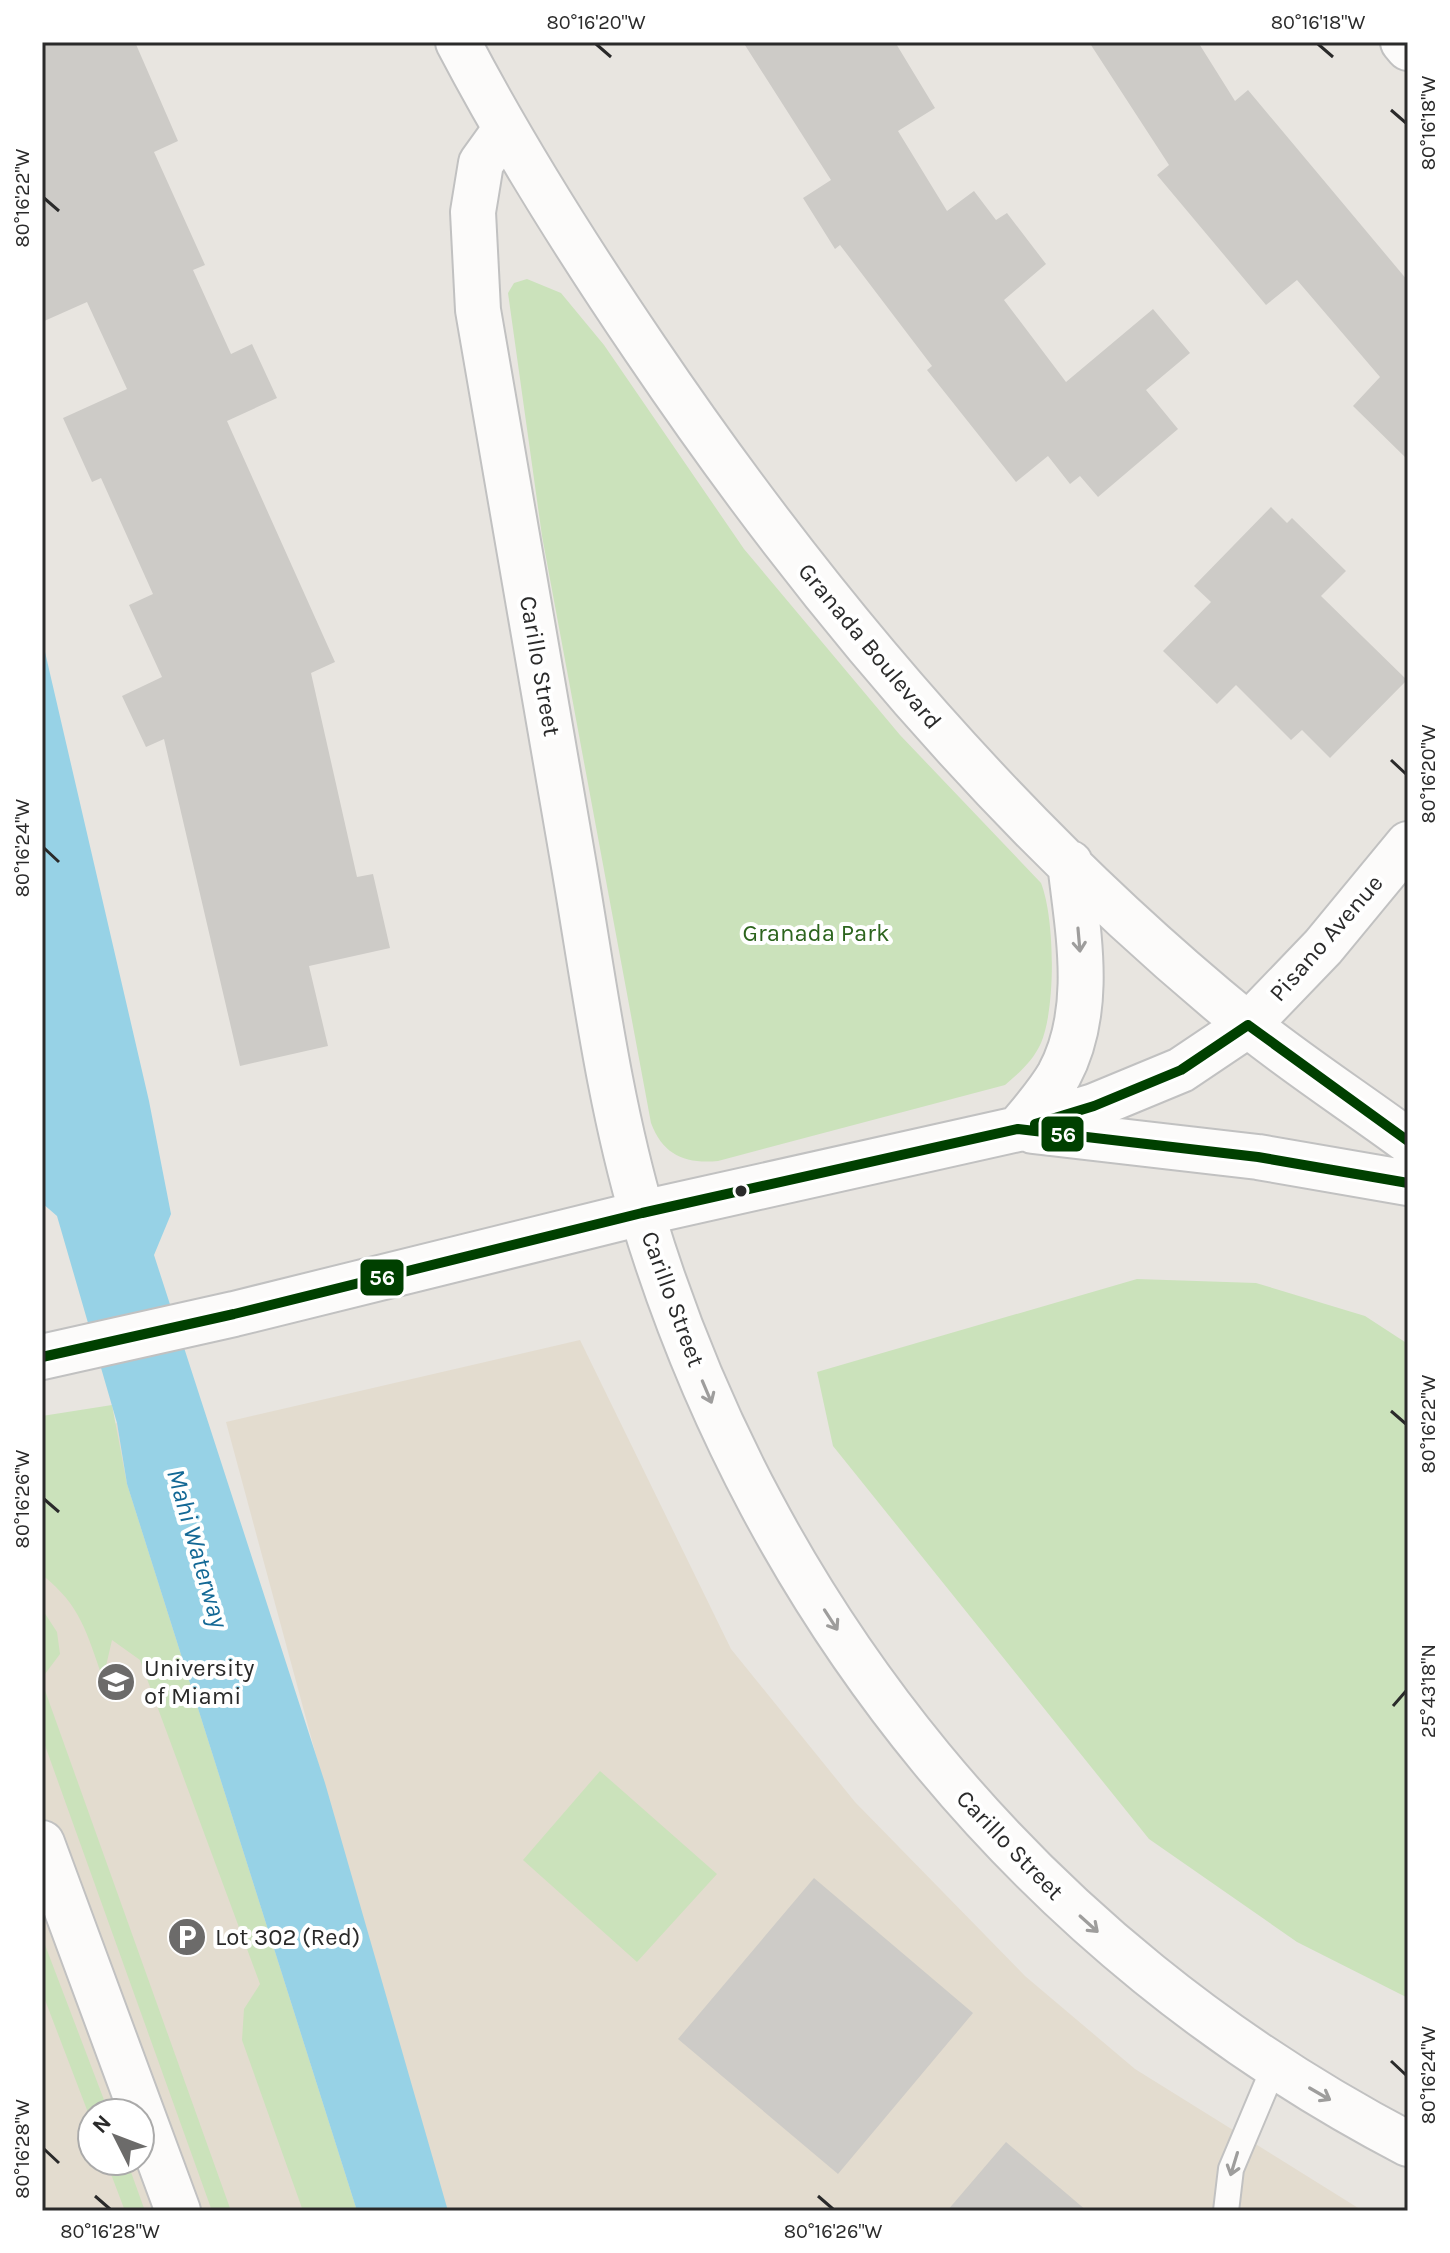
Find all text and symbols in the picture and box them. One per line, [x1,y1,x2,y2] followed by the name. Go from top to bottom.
[546,11,646,34] text: 80°16'20"W
[1271,11,1365,34] text: 80°16'18"W
[1417,76,1440,170] text: 80°16'18"W
[11,148,34,247] text: 80°16'22"W
[792,557,948,735] street label: Granada Boulevard
[514,594,566,738] street label: Carillo Street
[1417,724,1440,824] text: 80°16'20"W
[11,799,34,897] text: 80°16'24"W
[1263,869,1389,1007] street label: Pisano Avenue
[743,919,889,947] park label: Granada Park
[1071,926,1086,953] one-way arrow
[1040,1115,1085,1153] line badge: 56
[1050,1122,1076,1148] text: 56
[733,1183,749,1199] unlabelled marker
[636,1228,710,1370] street label: Carillo Street
[359,1258,405,1297] line badge: 56
[369,1265,395,1291] text: 56
[1417,1374,1440,1473] text: 80°16'22"W
[700,1379,715,1404] one-way arrow
[11,1450,34,1548] text: 80°16'26"W
[160,1465,235,1632] water label: Mahi Waterway
[822,1609,839,1631] one-way arrow
[1417,1644,1440,1738] text: 25°43'18"N
[144,1654,254,1710] place label: University of Miami
[95,1661,137,1703] school or university icon: University of Miami
[951,1784,1069,1906] street label: Carillo Street
[1078,1914,1098,1932] one-way arrow
[166,1916,208,1958] parking icon: Lot 302 (Red)
[215,1923,360,1951] place label: Lot 302 (Red)
[1417,2026,1440,2124] text: 80°16'24"W
[1308,2086,1331,2102] one-way arrow
[76,2097,156,2177] north arrow
[11,2099,34,2199] text: 80°16'28"W
[87,2110,117,2139] text: N
[1226,2150,1241,2176] one-way arrow
[60,2220,160,2243] text: 80°16'28"W
[784,2220,882,2243] text: 80°16'26"W

